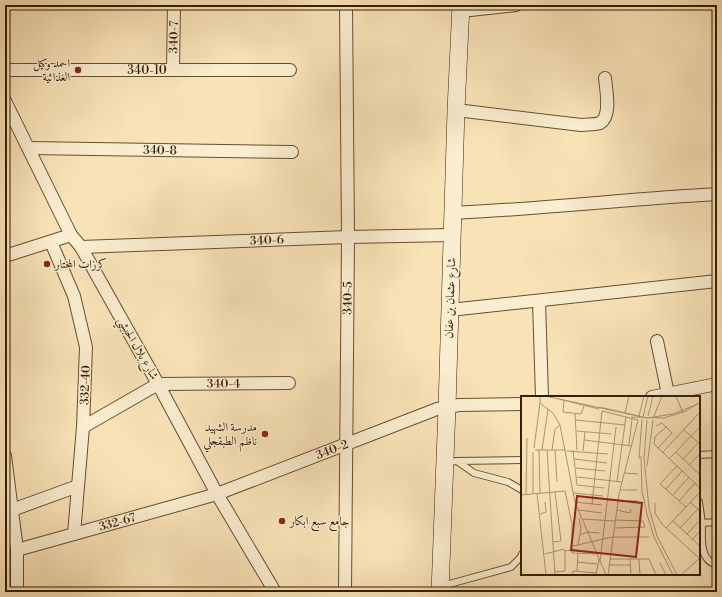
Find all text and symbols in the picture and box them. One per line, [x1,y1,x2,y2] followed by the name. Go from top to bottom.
[166,21,182,54] street label: 340-7
[33,56,70,85] place label: احمد وكيل الغذائية
[127,63,167,78] street label: 340-10
[73,65,83,75] marker: احمد وكيل الغذائية
[143,143,177,158] street label: 340-8
[250,232,284,249] street label: 340-6
[54,257,107,272] place label: كرزات المختار
[442,257,462,339] street label: شارع عثمان بن عفان
[42,259,52,269] marker: كرزات المختار
[340,281,356,315] street label: 340-5
[111,314,162,384] street label: شارع بلال الحبشي
[77,365,94,405] street label: 332-40
[207,376,241,392] street label: 340-4
[521,396,700,575] inset map
[203,420,257,453] place label: مدرسة الشهيد ناظم الطبقجلي
[260,429,270,439] marker: مدرسة الشهيد ناظم الطبقجلي
[314,437,351,463] street label: 340-2
[97,510,137,535] street label: 332-67
[289,514,349,532] place label: جامع سبع ابكار
[277,516,287,526] marker: جامع سبع ابكار

